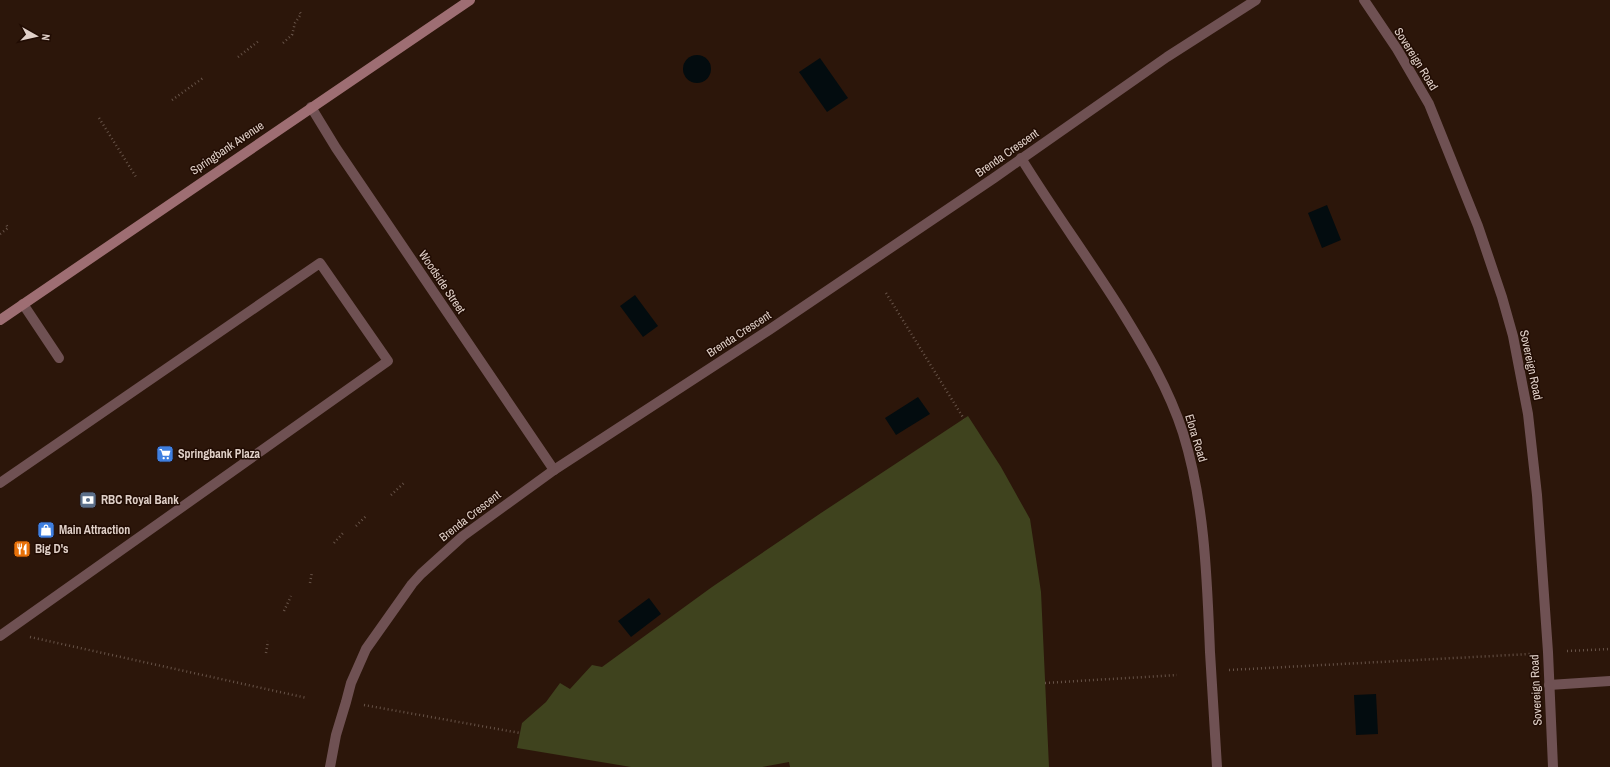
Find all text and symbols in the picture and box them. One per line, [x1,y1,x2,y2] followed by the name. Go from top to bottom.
[16,16,56,56] north arrow
[1390,25,1442,93] street label: Sovereign Road
[39,33,53,42] text: N
[187,117,267,179] street label: Springbank Avenue
[972,125,1042,181] street label: Brenda Crescent
[415,247,469,317] street label: Woodside Street
[704,307,775,361] street label: Brenda Crescent
[1516,329,1546,401] street label: Sovereign Road
[1181,412,1211,464] street label: Elora Road
[155,444,175,464] supermarket icon: Springbank Plaza
[178,446,261,462] place label: Springbank Plaza
[436,487,504,545] street label: Brenda Crescent
[78,490,98,510] bank icon: RBC Royal Bank
[101,492,179,508] place label: RBC Royal Bank
[36,520,56,540] shop icon: Main Attraction
[59,522,130,538] place label: Main Attraction
[12,539,32,559] restaurant icon: Big D's
[35,541,69,557] place label: Big D's
[1526,654,1546,726] street label: Sovereign Road

